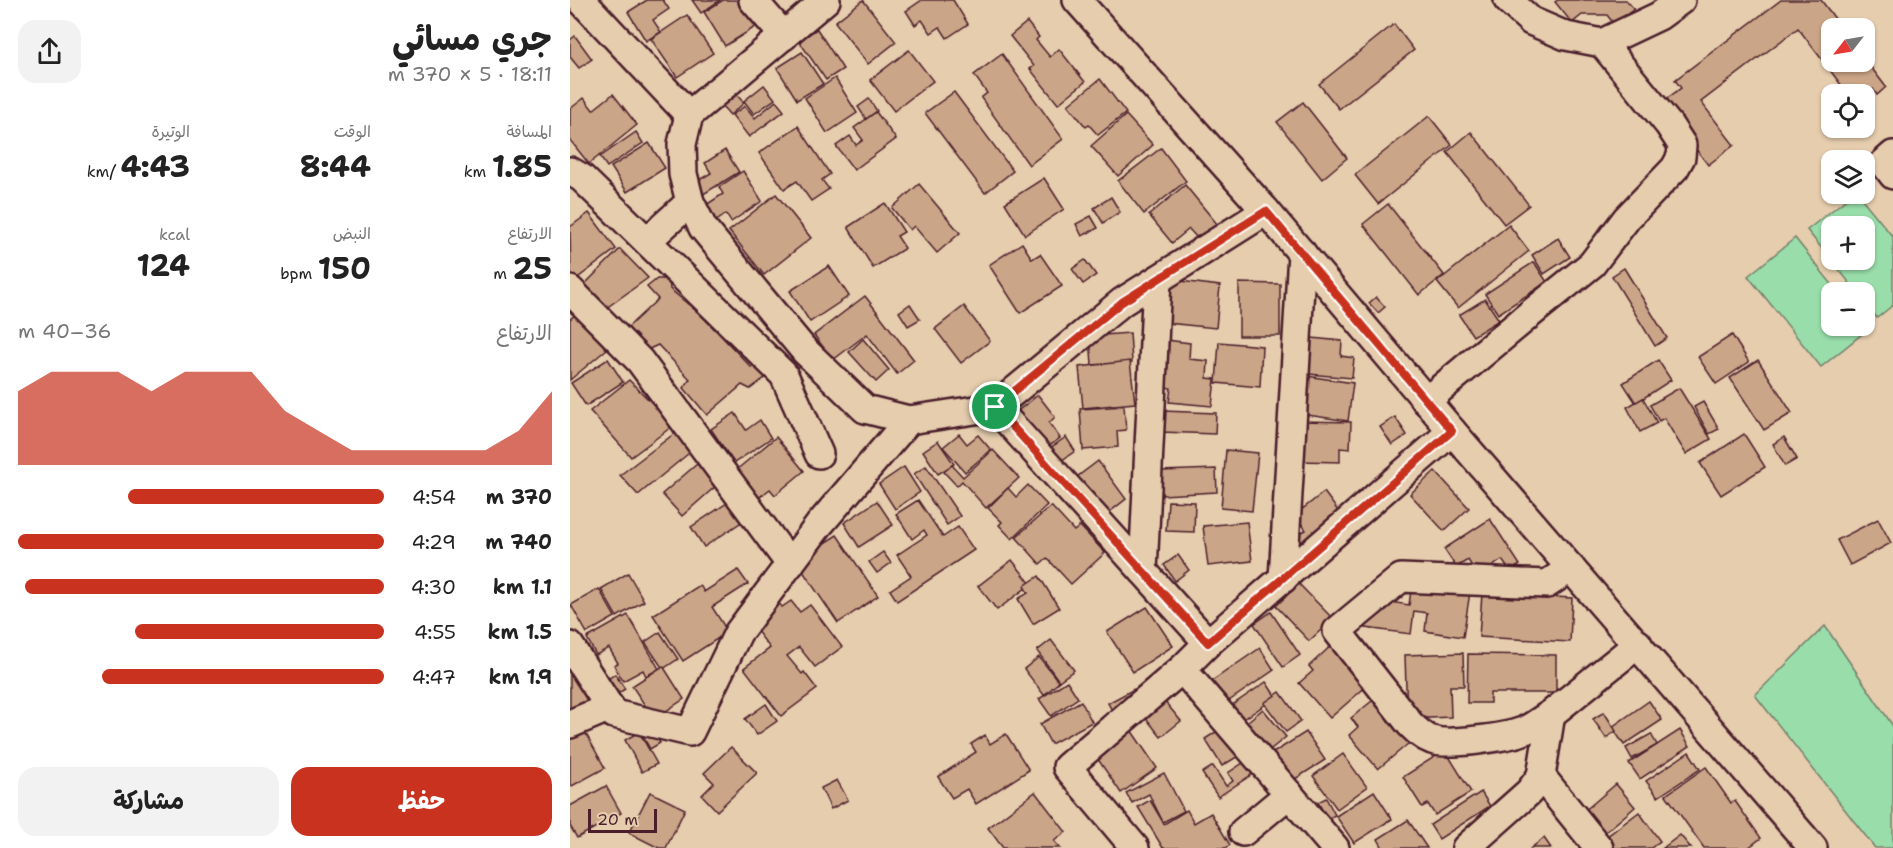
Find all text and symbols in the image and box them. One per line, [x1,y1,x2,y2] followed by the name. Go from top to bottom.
[392,16,552,61] text: جري مسائي
[1821,18,1875,72] north arrow
[1821,18,1875,336] map controls
[18,20,81,83] button: share
[388,61,552,87] text: 18:11 · 5 × 370 m
[1821,84,1875,138] button: locate
[151,121,190,142] text: الوتيرة
[334,121,371,142] text: الوقت
[506,121,552,142] text: المسافة
[121,146,190,187] text: 4:43
[300,146,371,187] text: 8:44
[492,146,552,187] text: 1.85
[1821,150,1875,204] button: layers
[87,161,121,182] text: /km
[464,161,492,182] text: km
[1821,216,1875,270] button: +
[333,223,371,244] text: النبض
[507,223,552,244] text: الارتفاع
[159,224,190,245] text: kcal
[137,245,190,286] text: 124
[318,248,371,289] text: 150
[512,248,552,289] text: 25
[280,263,318,284] text: bpm
[493,263,512,284] text: m
[1821,282,1875,336] button: −
[18,318,111,344] text: 36–40 m
[496,320,552,346] text: الارتفاع
[969,381,1020,432] pin
[978,390,1011,423] icon: arrive
[412,484,456,510] text: 4:54
[486,484,552,510] text: 370 m
[411,529,456,555] text: 4:29
[485,529,552,555] text: 740 m
[411,574,456,600] text: 4:30
[493,574,552,600] text: 1.1 km
[414,619,456,645] text: 4:55
[488,619,552,645] text: 1.5 km
[412,664,456,690] text: 4:47
[489,664,552,690] text: 1.9 km
[18,767,279,836] button: مشاركة
[291,767,552,836] button: حفظ
[588,806,657,834] scale bar
[597,809,638,830] text: 20 m

